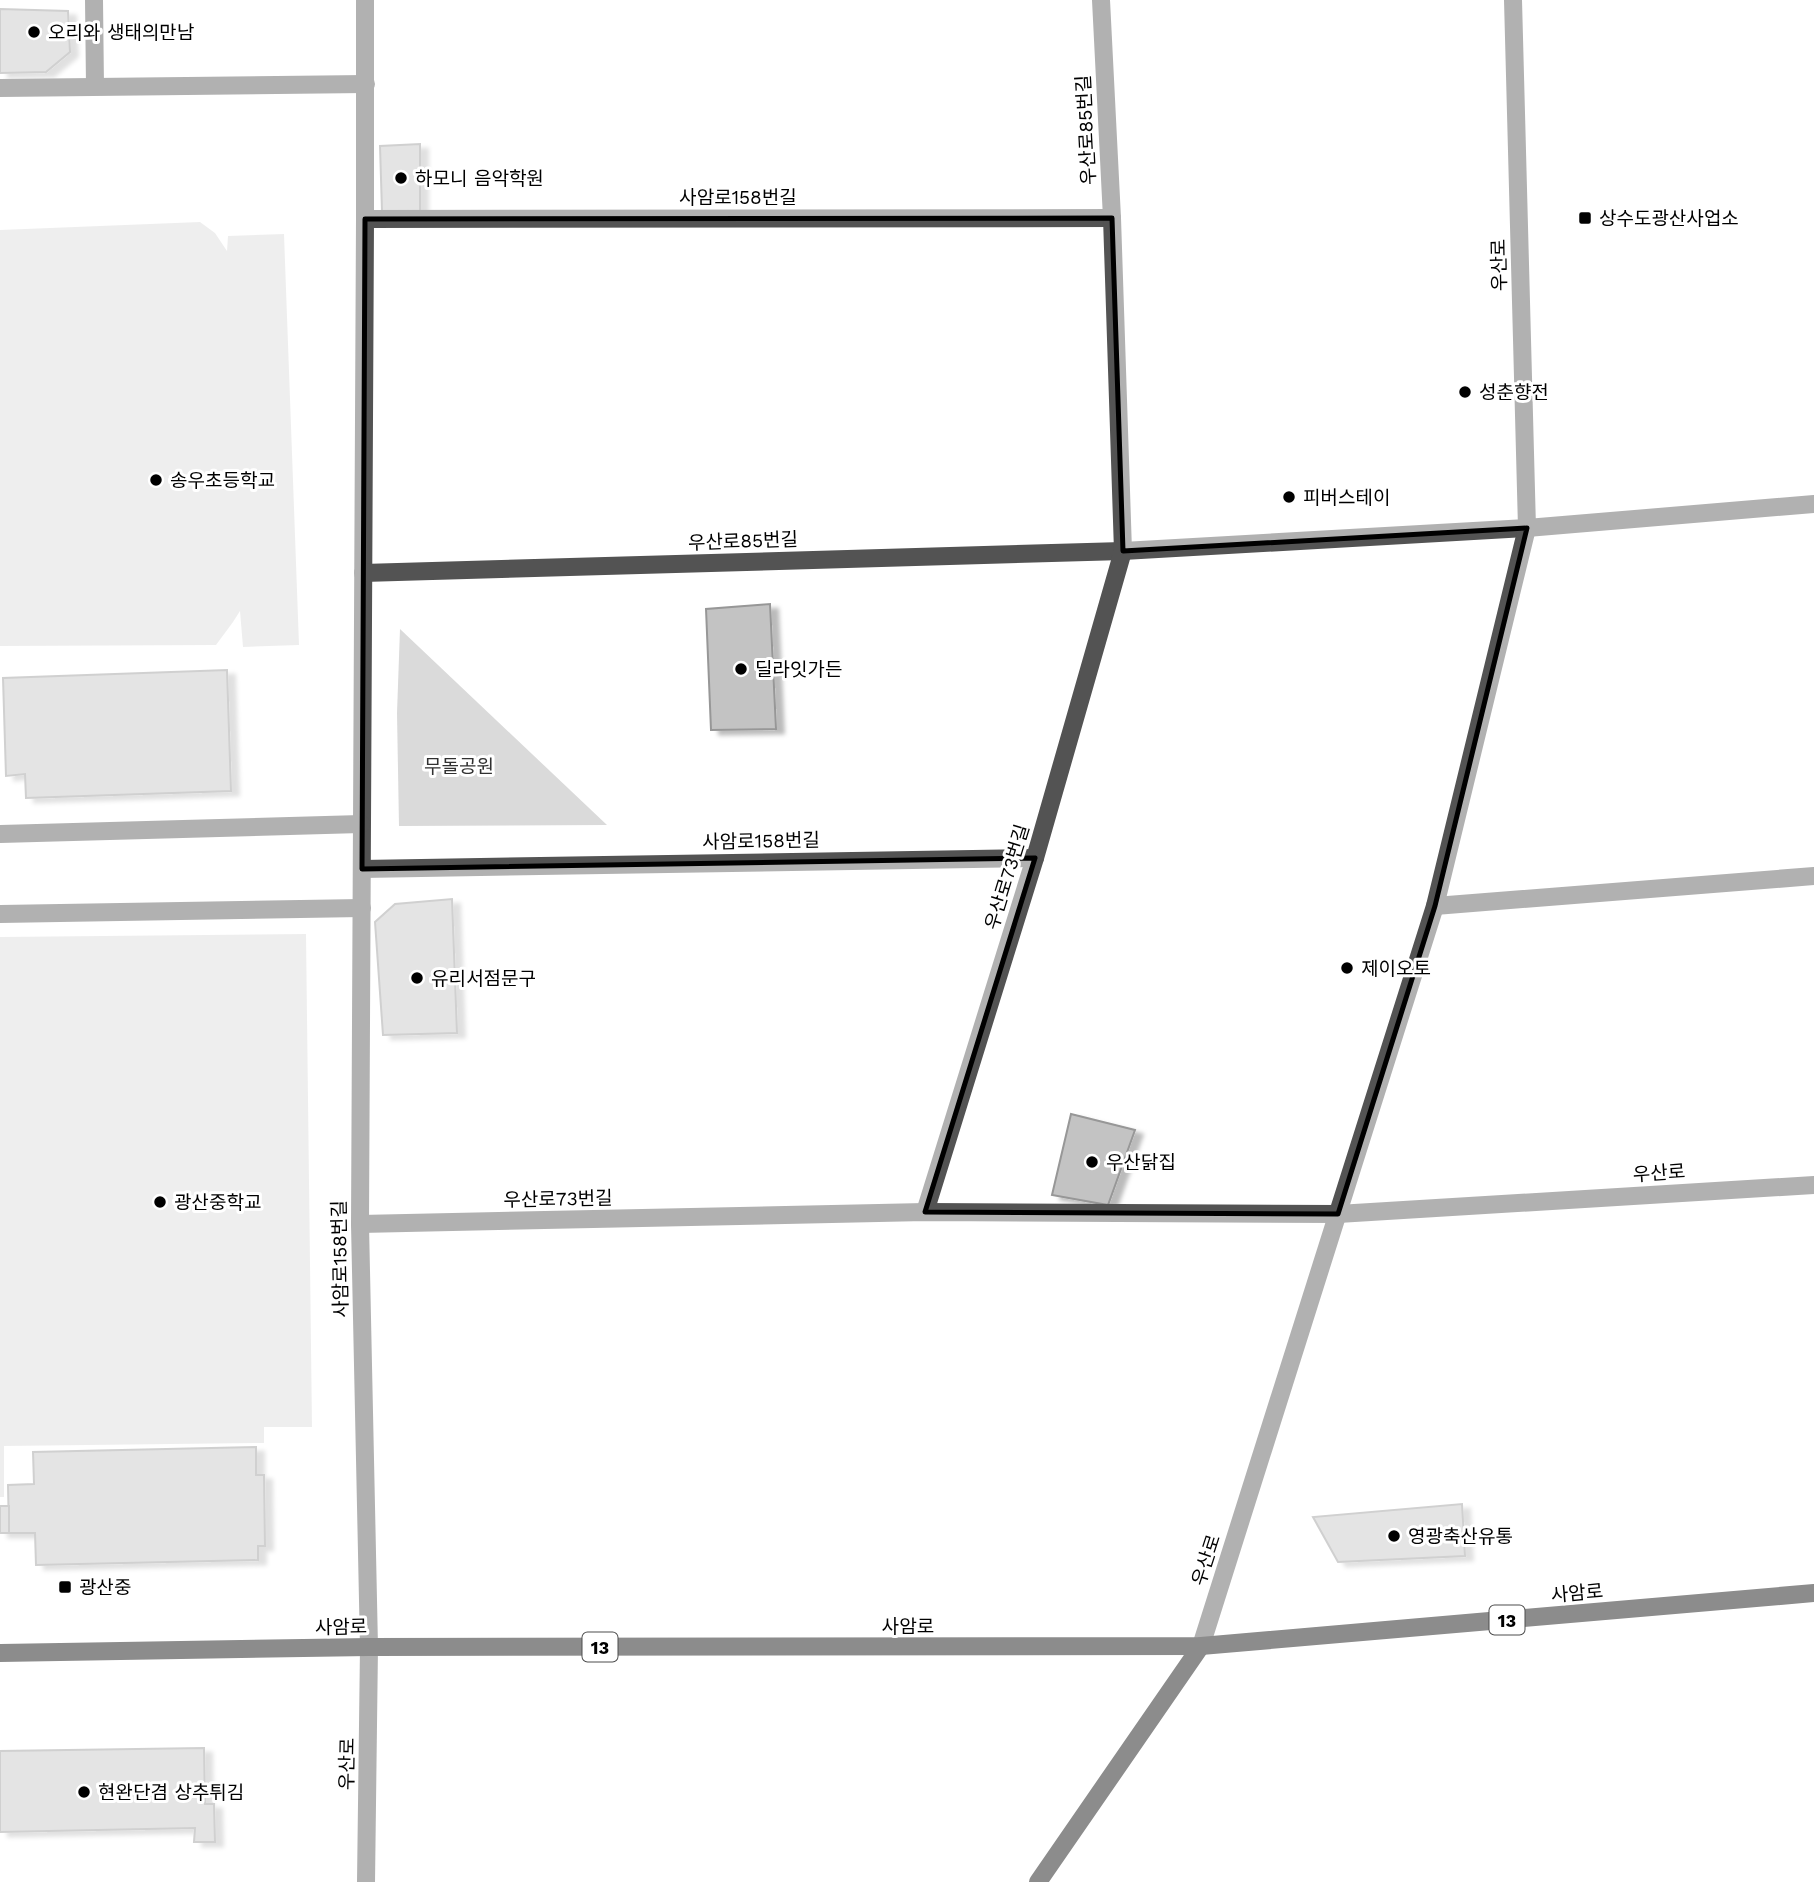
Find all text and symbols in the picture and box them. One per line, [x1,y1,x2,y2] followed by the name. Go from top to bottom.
[48,21,195,44] place label: 오리와 생태의만남
[26,24,42,40] marker: 오리와 생태의만남
[1072,74,1100,186] street label: 우산로85번길
[415,167,544,190] place label: 하모니 음악학원
[393,170,409,186] marker: 하모니 음악학원
[679,186,797,209] street label: 사암로158번길
[1599,207,1739,230] place label: 상수도광산사업소
[1577,210,1593,226] marker: 상수도광산사업소
[1487,239,1511,291] street label: 우산로
[1479,381,1549,404] place label: 성춘향전
[1457,384,1473,400] marker: 성춘향전
[170,469,275,492] place label: 송우초등학교
[148,472,164,488] marker: 송우초등학교
[1303,486,1390,509] place label: 피버스테이
[1281,489,1297,505] marker: 피버스테이
[688,528,798,554] street label: 우산로85번길
[755,658,842,681] place label: 딜라잇가든
[733,661,749,677] marker: 딜라잇가든
[424,755,494,778] park label: 무돌공원
[980,821,1034,933] street label: 우산로73번길
[702,828,820,854] street label: 사암로158번길
[1361,957,1431,980] place label: 제이오토
[1339,960,1355,976] marker: 제이오토
[431,967,536,990] place label: 유리서점문구
[409,970,425,986] marker: 유리서점문구
[1106,1151,1176,1174] place label: 우산닭집
[1084,1154,1100,1170] marker: 우산닭집
[1632,1160,1686,1186] street label: 우산로
[503,1187,613,1211] street label: 우산로73번길
[174,1191,261,1214] place label: 광산중학교
[152,1194,168,1210] marker: 광산중학교
[327,1200,353,1318] street label: 사암로158번길
[1408,1525,1513,1548] place label: 영광축산유통
[1386,1528,1402,1544] marker: 영광축산유통
[1187,1532,1225,1588] street label: 우산로
[79,1576,131,1599] place label: 광산중
[57,1579,73,1595] marker: 광산중
[1550,1579,1604,1607] street label: 사암로
[1490,1605,1524,1634] road number: 13
[315,1615,367,1639] street label: 사암로
[882,1615,934,1638] street label: 사암로
[582,1632,618,1662] road number: 13
[335,1738,359,1790] street label: 우산로
[98,1781,244,1804] place label: 현완단겸 상추튀김
[76,1784,92,1800] marker: 현완단겸 상추튀김

